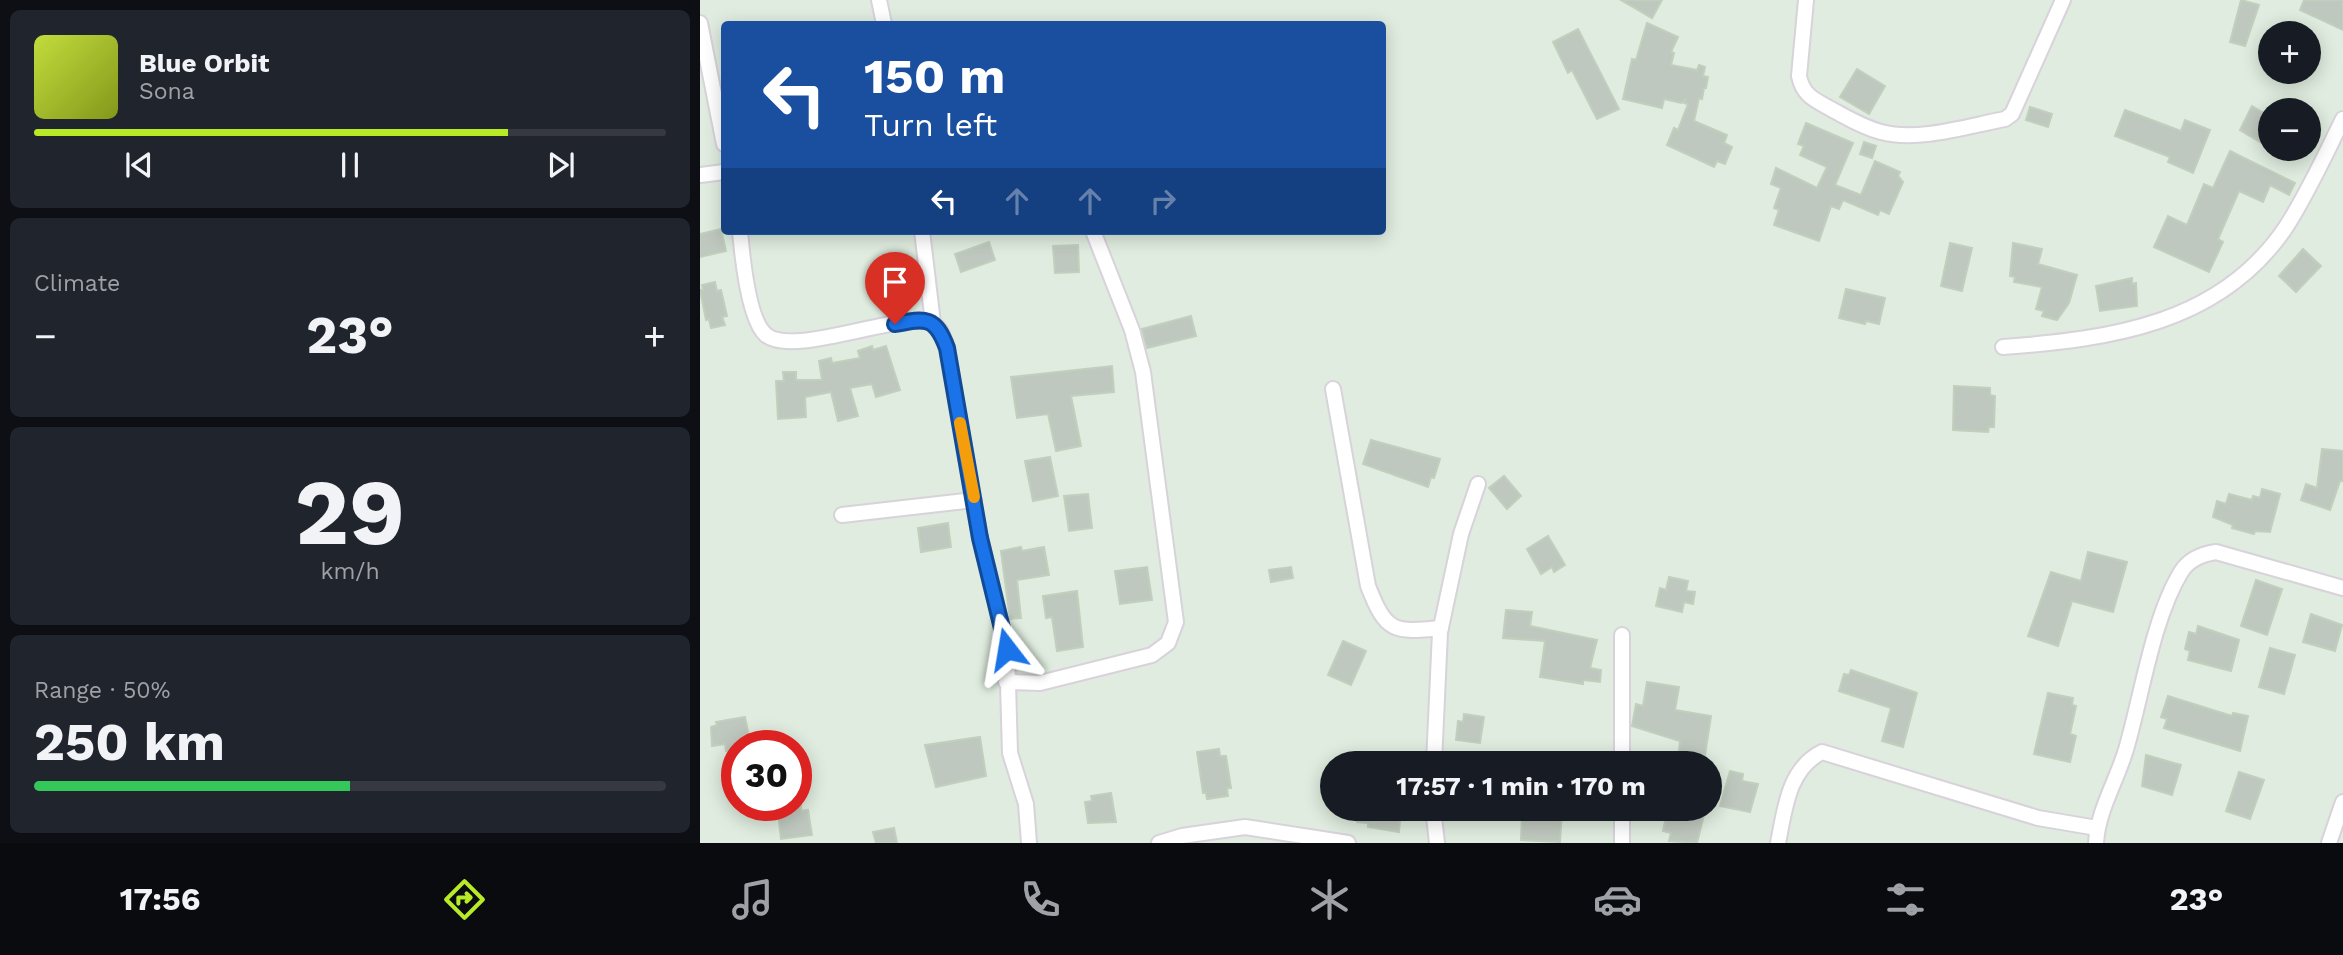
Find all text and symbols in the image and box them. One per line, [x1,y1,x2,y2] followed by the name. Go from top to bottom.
[2258,21,2321,161] map controls
[2258,21,2321,84] button: +
[864,47,1005,105] text: 150 m
[139,48,269,78] text: Blue Orbit
[749,49,840,140] icon: left
[139,78,195,105] text: Sona
[2258,98,2321,161] button: −
[864,106,997,144] text: Turn left
[120,146,158,184] icon: previous
[331,146,369,184] icon: pause
[542,146,580,184] icon: next
[925,182,963,220] icon: left
[998,182,1036,220] icon: ahead
[1071,182,1109,220] icon: ahead
[1144,182,1182,220] icon: right
[865,252,925,324] pin
[876,263,914,301] icon: arrive
[34,270,120,297] text: Climate
[306,305,394,366] text: 23°
[34,314,57,358] text: −
[643,314,666,358] text: +
[295,459,405,566] text: 29
[320,558,380,585] text: km/h
[970,612,1044,686] position arrow
[34,677,170,704] text: Range · 50%
[34,712,225,773] text: 250 km
[721,730,812,821] speed limit sign: 30
[1396,771,1646,801] text: 17:57 · 1 min · 170 m
[440,875,489,924] icon: directions
[728,875,777,924] icon: music
[1016,875,1065,924] icon: phone
[1305,875,1354,924] icon: climate
[1593,875,1642,924] icon: car
[1881,875,1930,924] icon: filters
[120,880,200,918] text: 17:56
[2169,880,2223,918] text: 23°

